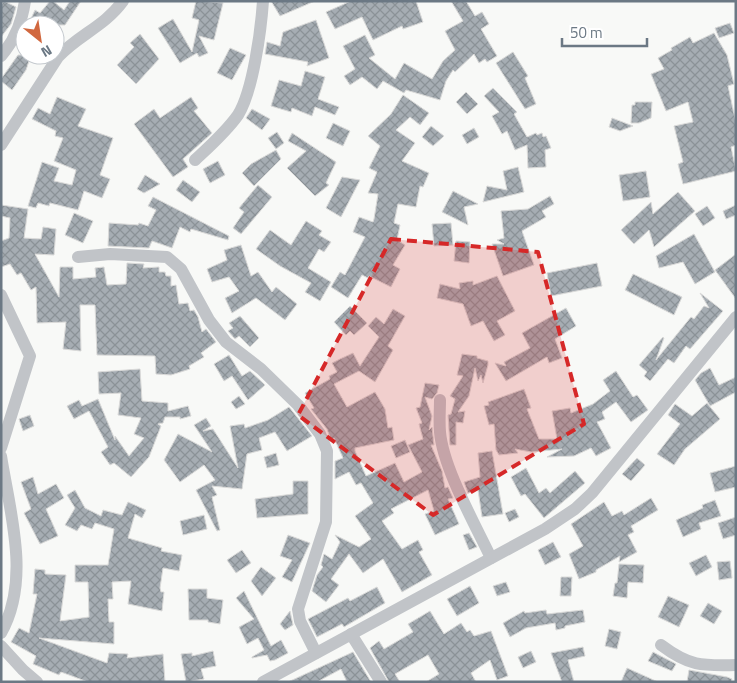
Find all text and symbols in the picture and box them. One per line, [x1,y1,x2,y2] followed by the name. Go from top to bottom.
[15,15,65,65] north arrow
[562,15,647,47] scale bar
[570,21,603,44] text: 50 m
[37,40,56,63] text: N

